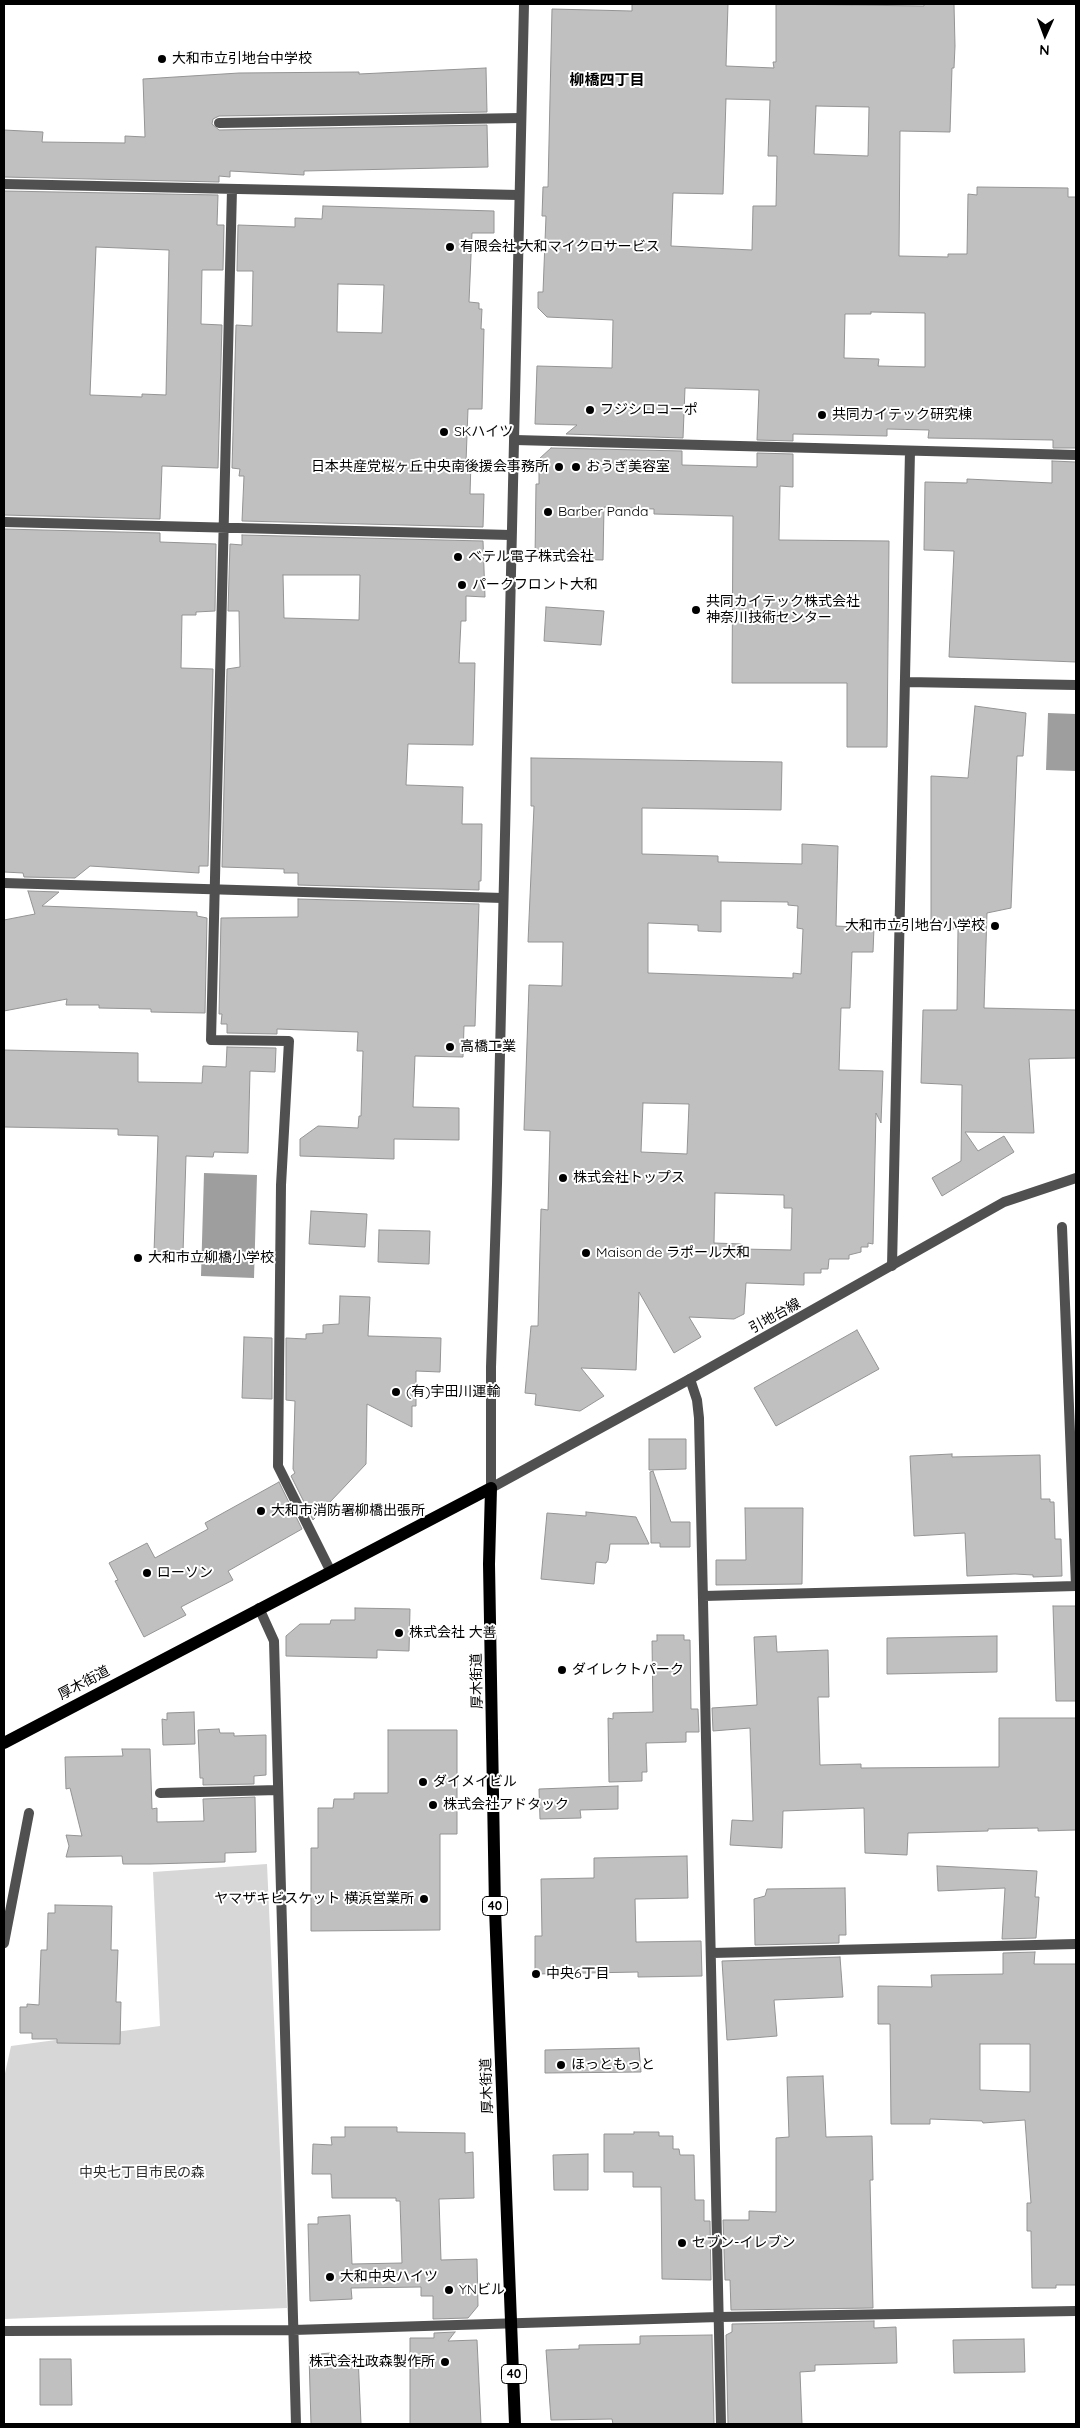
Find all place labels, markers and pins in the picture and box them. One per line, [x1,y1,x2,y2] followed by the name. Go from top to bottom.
[172,51,312,67] place label: 大和市立引地台中学校
[156,53,168,65] marker: 大和市立引地台中学校
[460,239,660,255] place label: 有限会社 大和マイクロサービス
[444,241,456,253] marker: 有限会社 大和マイクロサービス
[600,402,698,418] place label: フジシロコーポ
[584,404,596,416] marker: フジシロコーポ
[832,407,972,423] place label: 共同カイテック研究棟
[816,409,828,421] marker: 共同カイテック研究棟
[454,424,513,440] place label: SKハイツ
[438,426,450,438] marker: SKハイツ
[311,459,549,475] place label: 日本共産党桜ヶ丘中央南後援会事務所
[586,459,670,475] place label: おうぎ美容室
[553,461,565,473] marker: 日本共産党桜ヶ丘中央南後援会事務所
[570,461,582,473] marker: おうぎ美容室
[558,504,648,520] place label: Barber Panda
[542,506,554,518] marker: Barber Panda
[468,549,594,565] place label: ベテル電子株式会社
[452,551,464,563] marker: ベテル電子株式会社
[472,577,598,593] place label: パークフロント大和
[456,579,468,591] marker: パークフロント大和
[706,594,860,626] place label: 共同カイテック株式会社 神奈川技術センター
[690,604,702,616] marker: 共同カイテック株式会社 神奈川技術センター
[845,918,985,934] place label: 大和市立引地台小学校
[989,920,1001,932] marker: 大和市立引地台小学校
[460,1039,516,1055] place label: 高橋工業
[444,1041,456,1053] marker: 高橋工業
[573,1170,685,1186] place label: 株式会社トップス
[557,1172,569,1184] marker: 株式会社トップス
[596,1245,750,1261] place label: Maison de ラポール大和
[580,1247,592,1259] marker: Maison de ラポール大和
[148,1250,274,1266] place label: 大和市立柳橋小学校
[132,1252,144,1264] marker: 大和市立柳橋小学校
[406,1384,500,1400] place label: (有)宇田川運輸
[390,1386,402,1398] marker: (有)宇田川運輸
[271,1503,425,1519] place label: 大和市消防署柳橋出張所
[255,1505,267,1517] marker: 大和市消防署柳橋出張所
[157,1565,213,1581] place label: ローソン
[141,1567,153,1579] marker: ローソン
[409,1625,497,1641] place label: 株式会社 大善
[393,1627,405,1639] marker: 株式会社 大善
[572,1662,684,1678] place label: ダイレクトパーク
[556,1664,568,1676] marker: ダイレクトパーク
[433,1774,517,1790] place label: ダイメイビル
[417,1776,429,1788] marker: ダイメイビル
[443,1797,569,1813] place label: 株式会社アドタック
[427,1799,439,1811] marker: 株式会社アドタック
[214,1891,414,1907] place label: ヤマザキビスケット 横浜営業所
[418,1893,430,1905] marker: ヤマザキビスケット 横浜営業所
[546,1966,610,1982] place label: 中央6丁目
[530,1968,542,1980] marker: 中央6丁目
[571,2057,655,2073] place label: ほっともっと
[555,2059,567,2071] marker: ほっともっと
[692,2235,795,2251] place label: セブン-イレブン
[676,2237,688,2249] marker: セブン-イレブン
[340,2269,438,2285] place label: 大和中央ハイツ
[324,2271,336,2283] marker: 大和中央ハイツ
[459,2282,505,2298] place label: YNビル
[443,2284,455,2296] marker: YNビル
[309,2354,435,2370] place label: 株式会社政森製作所
[439,2356,451,2368] marker: 株式会社政森製作所

